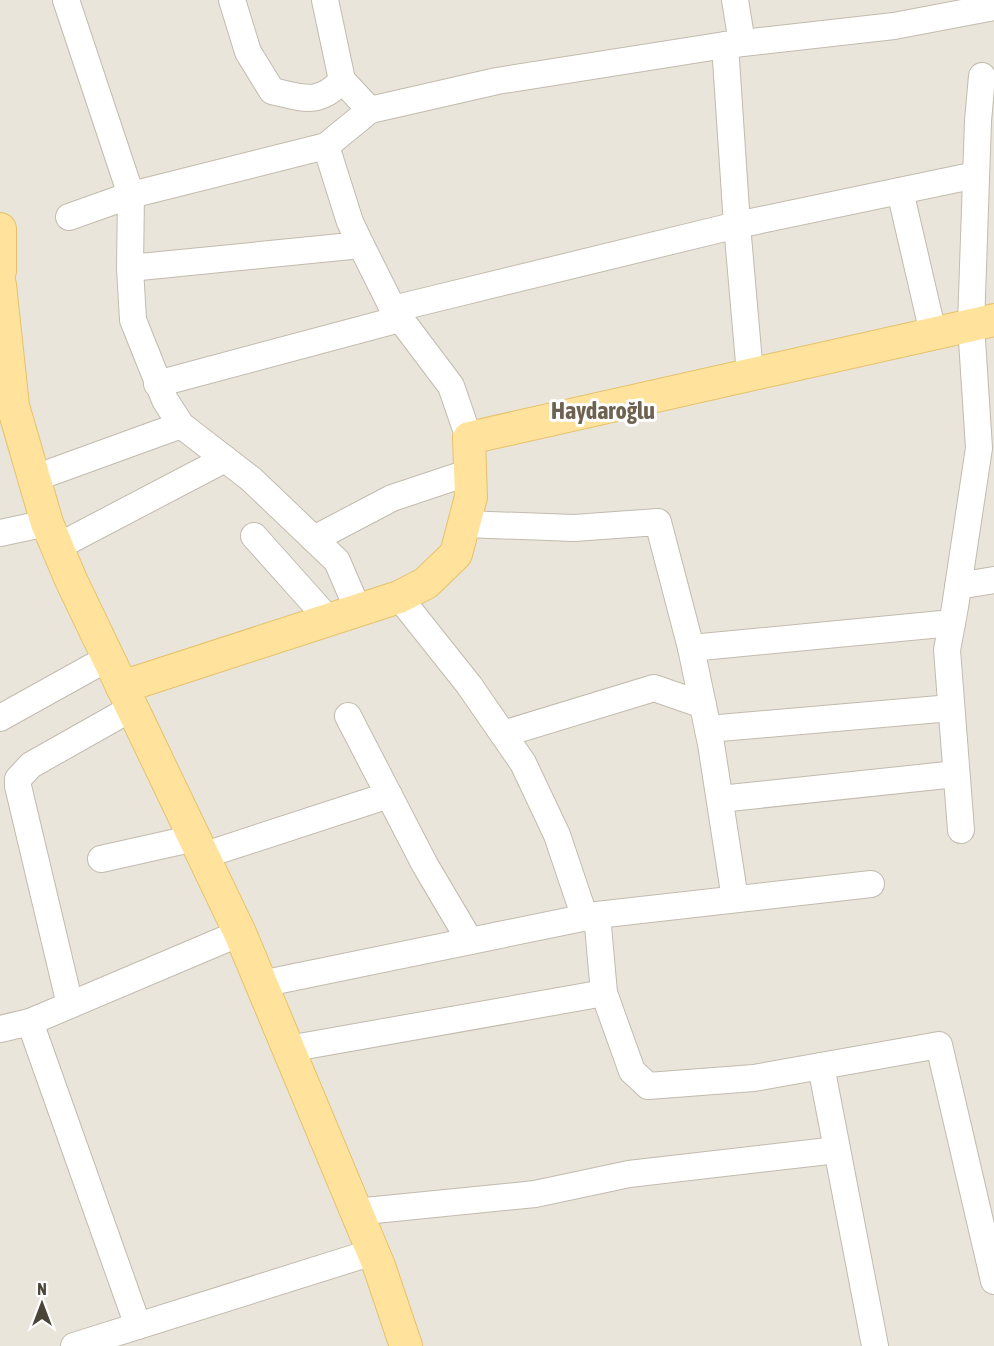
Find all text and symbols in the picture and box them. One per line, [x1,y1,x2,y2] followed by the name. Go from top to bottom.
[551,397,655,424] district label: Haydaroğlu
[12,1274,72,1334] north arrow
[37,1280,47,1298] text: N

